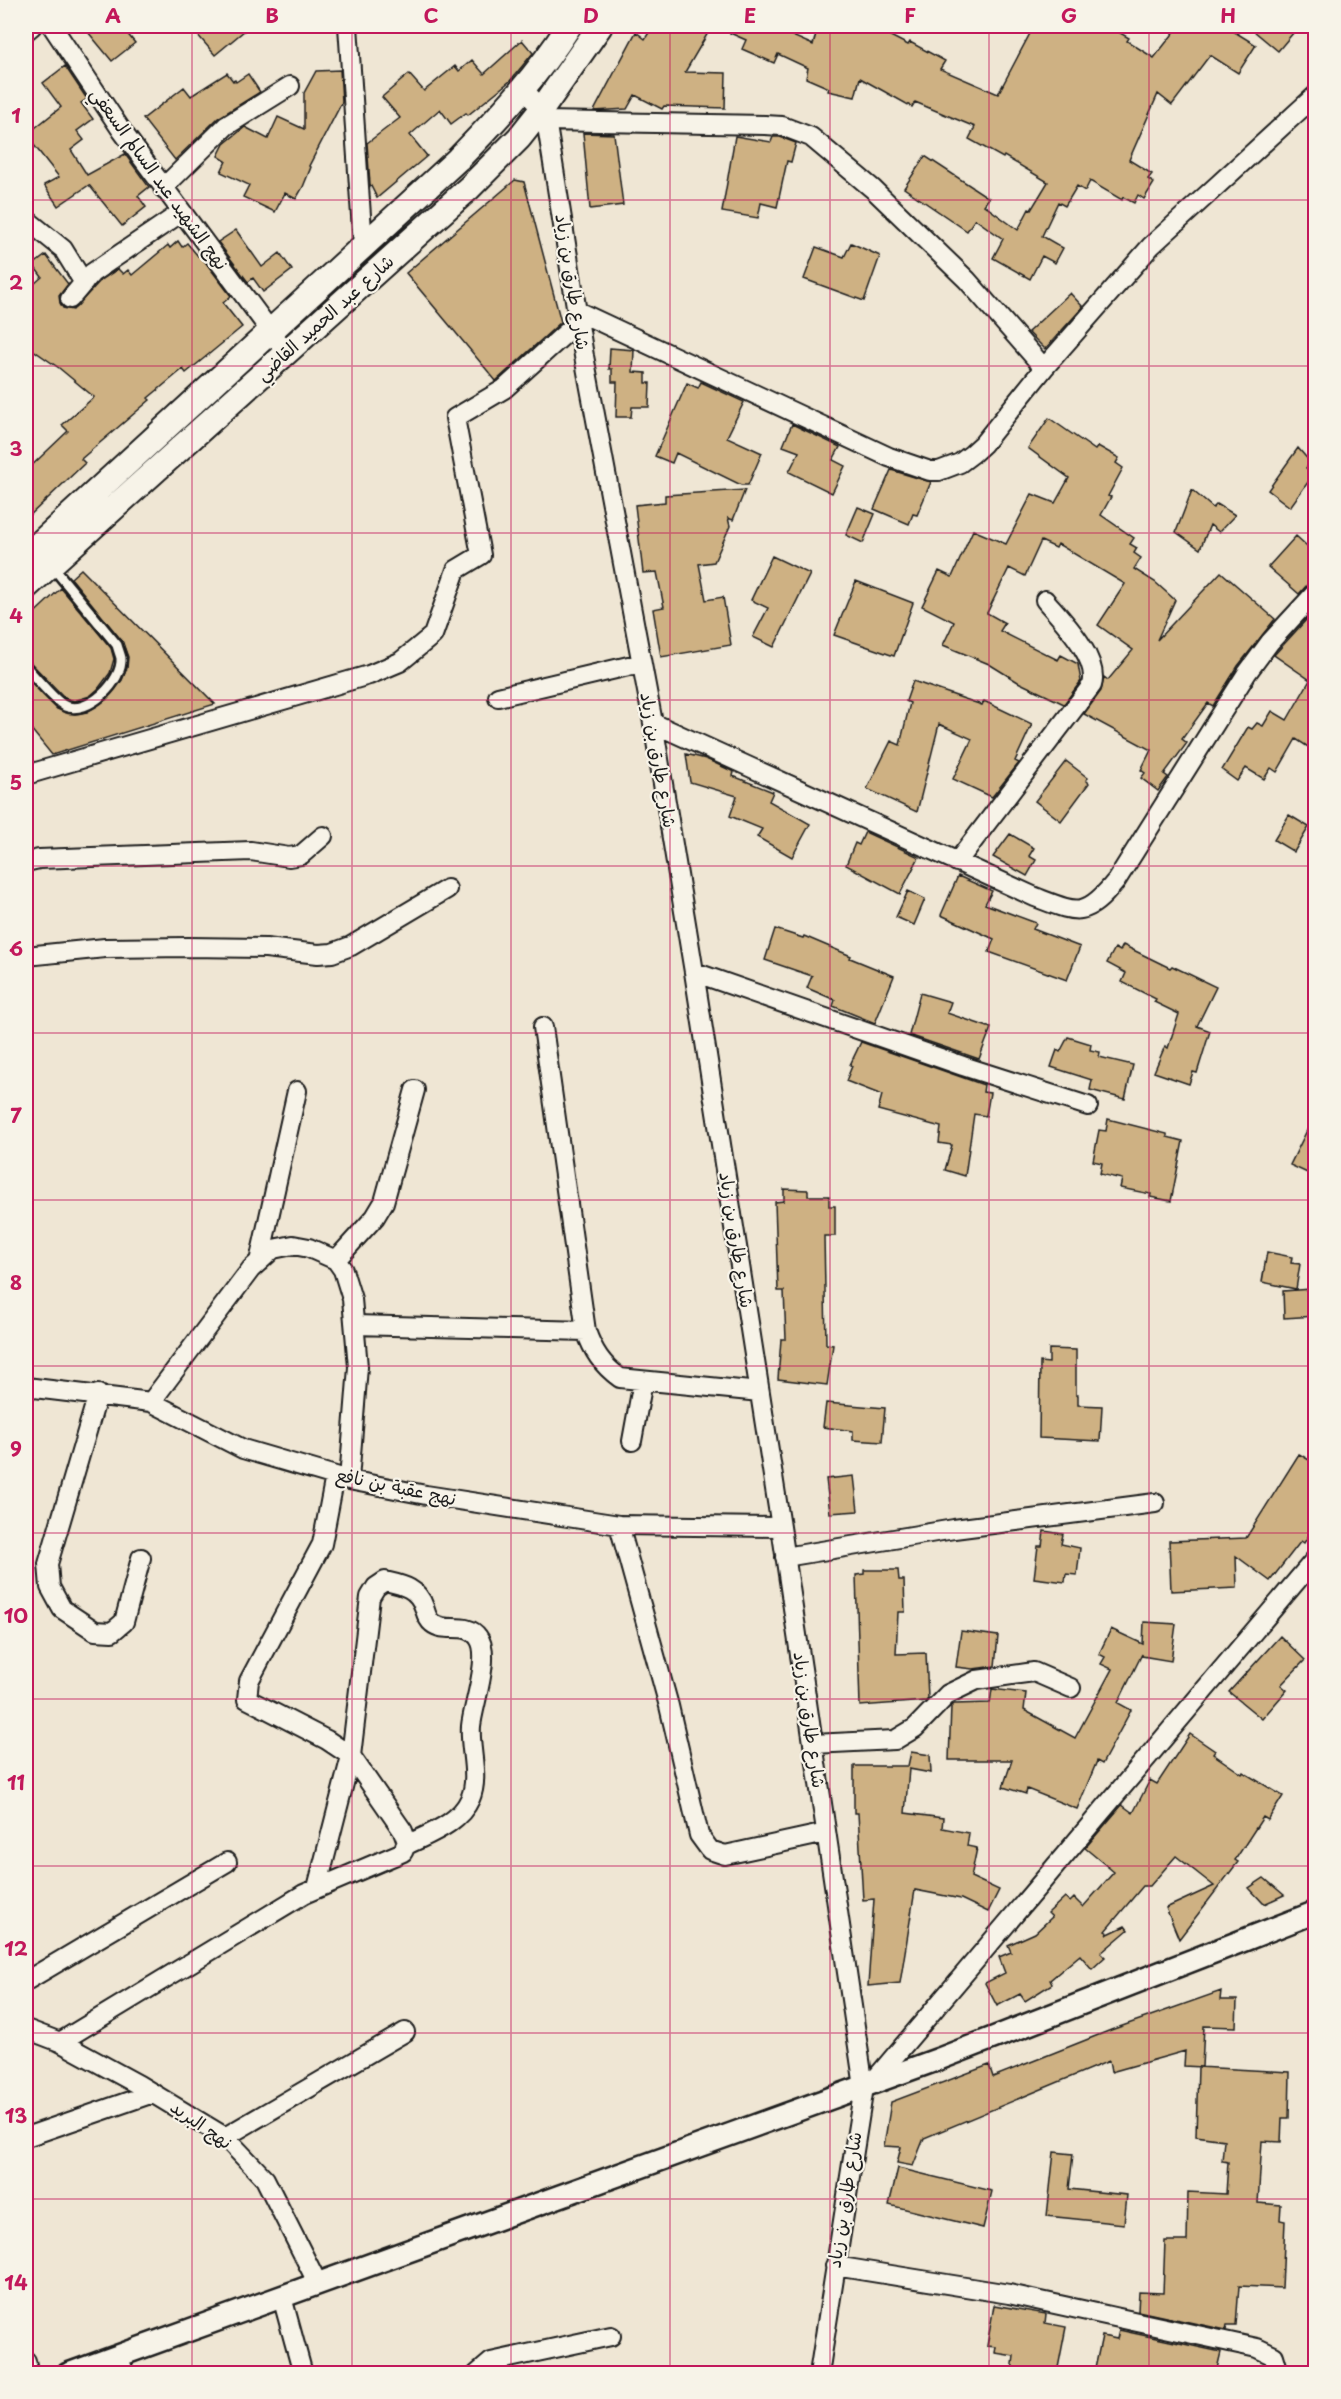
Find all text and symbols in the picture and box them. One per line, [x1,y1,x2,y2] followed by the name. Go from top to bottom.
[105,0,121,30] text: A
[265,0,279,30] text: B
[423,0,439,30] text: C
[583,0,599,30] text: D
[744,0,756,30] text: E
[904,0,916,30] text: F
[1061,0,1077,30] text: G
[1220,0,1236,30] text: H
[81,81,236,277] street label: نهج الشهيد عبد السالم السعفي
[11,100,21,130] text: 1
[549,212,598,352] street label: شارع طارق بن زياد
[249,247,402,389] street label: شارع عبد الحميد القاضي
[9,267,23,297] text: 2
[9,433,23,463] text: 3
[9,600,23,630] text: 4
[634,690,685,830] street label: شارع طارق بن زياد
[10,767,22,797] text: 5
[9,933,23,963] text: 6
[10,1100,22,1130] text: 7
[713,1170,762,1310] street label: شارع طارق بن زياد
[10,1267,22,1297] text: 8
[10,1433,22,1463] text: 9
[333,1460,459,1512] street label: نهج عقبة بن نافع
[4,1600,28,1630] text: 10
[788,1650,833,1790] street label: شارع طارق بن زياد
[7,1767,25,1797] text: 11
[4,1933,28,1963] text: 12
[165,2093,238,2155] street label: نهج البريد
[5,2100,27,2130] text: 13
[819,2130,868,2270] street label: شارع طارق بن زياد
[4,2267,28,2297] text: 14

